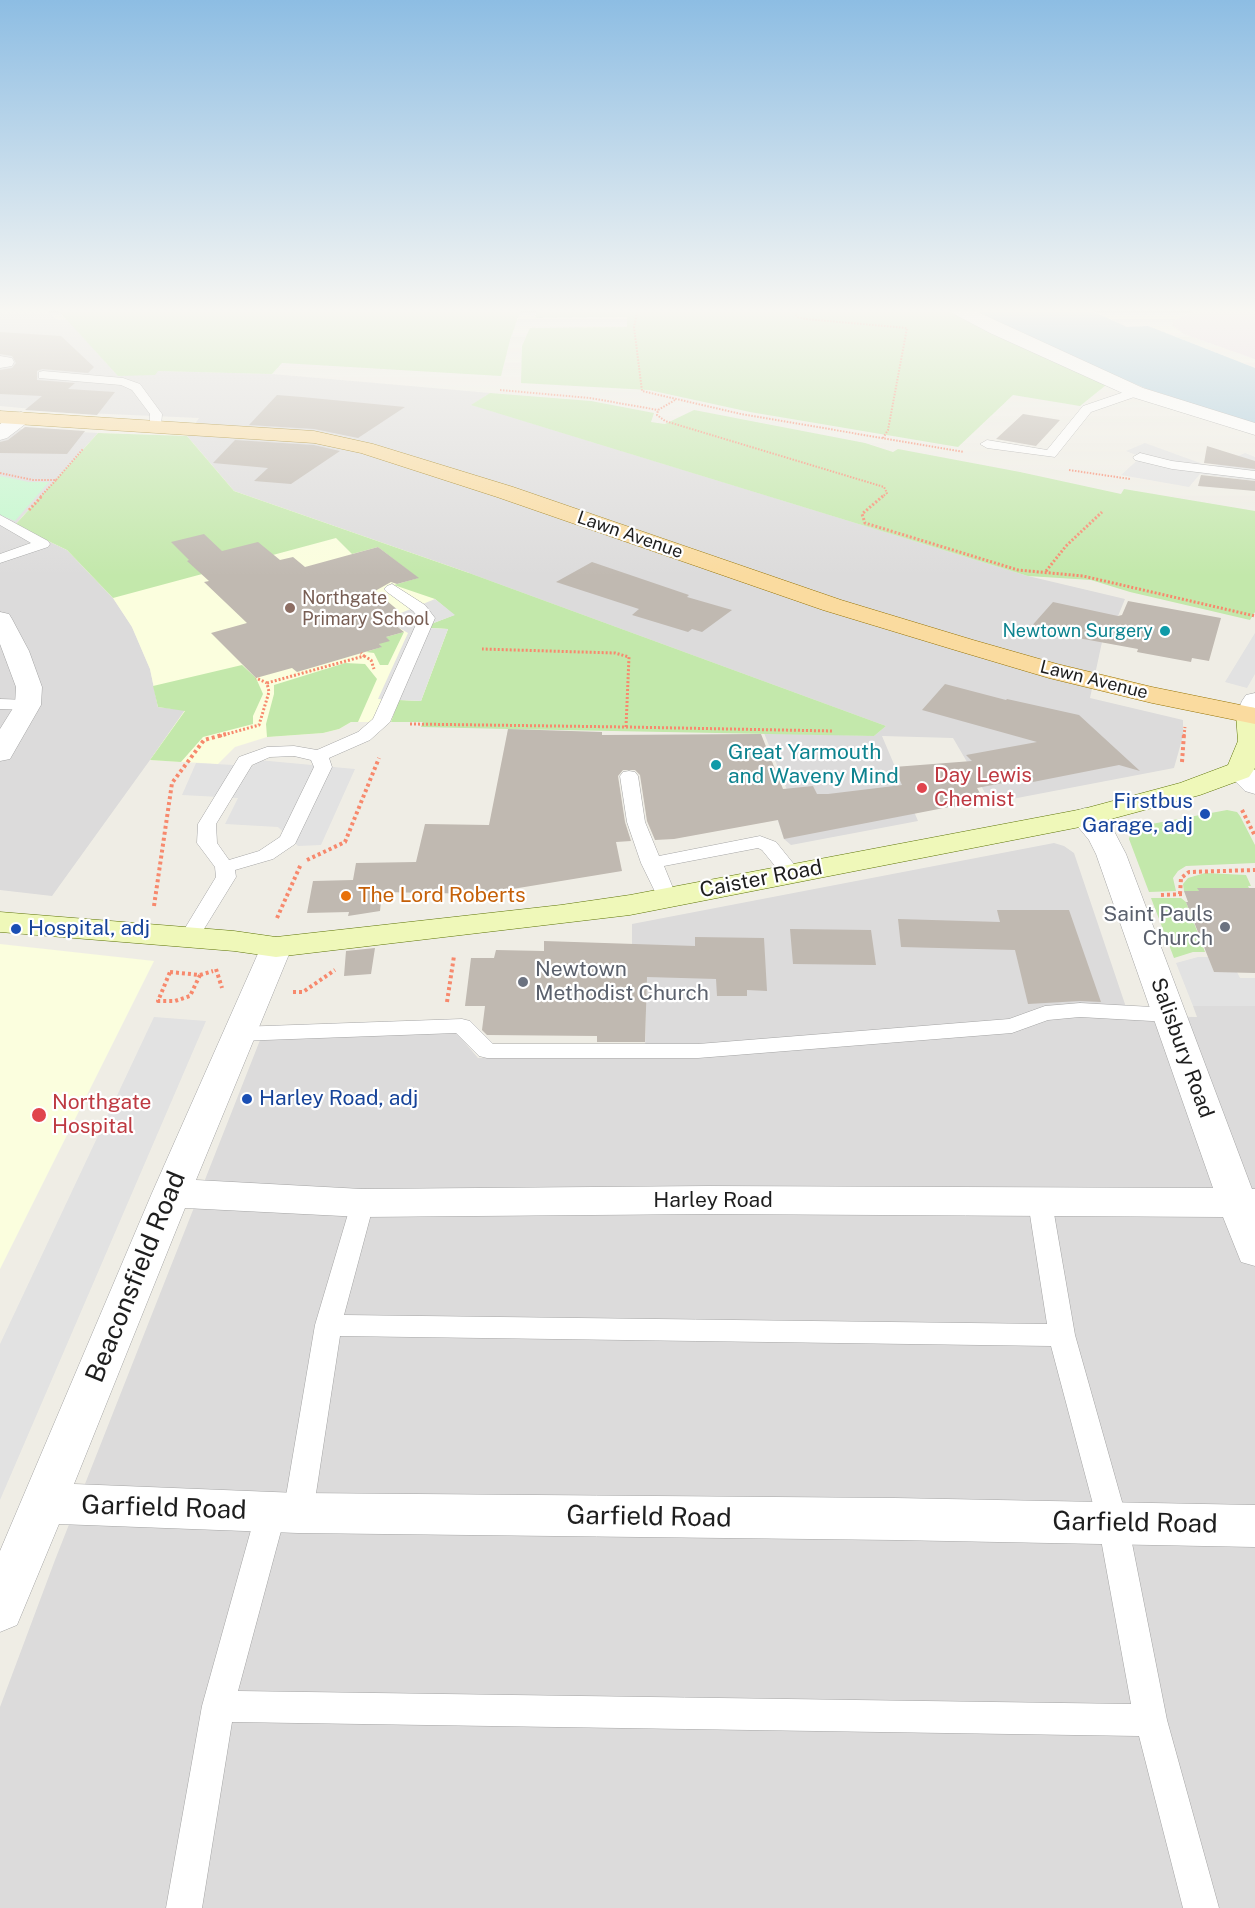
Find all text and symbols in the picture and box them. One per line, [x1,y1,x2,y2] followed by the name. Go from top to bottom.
[574,507,686,563] street label: Lawn Avenue
[302,587,430,630] place label: Northgate Primary School
[283,601,297,615] marker: Northgate Primary School
[1002,620,1153,642] place label: Newtown Surgery
[1158,624,1172,638] marker: Newtown Surgery
[1038,656,1150,704] street label: Lawn Avenue
[728,740,899,790] place label: Great Yarmouth and Waveny Mind
[709,758,723,772] marker: Great Yarmouth and Waveny Mind
[934,763,1032,813] place label: Day Lewis Chemist
[915,781,929,795] marker: Day Lewis Chemist
[1082,789,1193,839] place label: Firstbus Garage, adj
[1198,807,1212,821] marker: Firstbus Garage, adj
[698,855,824,903] street label: Caister Road
[358,883,526,909] place label: The Lord Roberts
[339,889,353,903] marker: The Lord Roberts
[1103,902,1213,952] place label: Saint Pauls Church
[28,916,150,942] place label: Hospital, adj
[1218,920,1232,934] marker: Saint Pauls Church
[9,922,23,936] marker: Hospital, adj
[535,957,709,1007] place label: Newtown Methodist Church
[516,975,530,989] marker: Newtown Methodist Church
[1145,975,1219,1121] street label: Salisbury Road
[259,1086,418,1112] place label: Harley Road, adj
[52,1090,151,1140] place label: Northgate Hospital
[240,1092,254,1106] marker: Harley Road, adj
[30,1106,48,1124] marker: Northgate Hospital
[79,1167,193,1387] street label: Beaconsfield Road
[653,1188,773,1214] street label: Harley Road
[81,1490,247,1526] street label: Garfield Road
[566,1500,732,1534] street label: Garfield Road
[1052,1506,1218,1540] street label: Garfield Road

